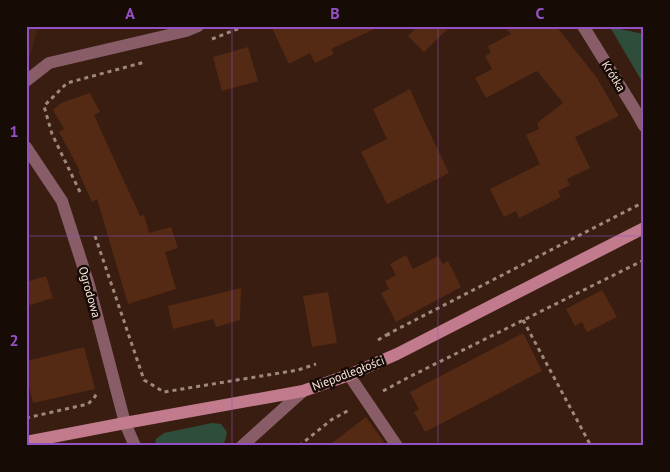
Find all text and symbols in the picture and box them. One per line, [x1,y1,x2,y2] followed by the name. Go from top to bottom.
[125,3,135,23] text: A
[330,3,340,23] text: B
[536,3,545,23] text: C
[599,58,629,94] street label: Krótka
[9,121,19,141] text: 1
[76,265,104,319] street label: Ogrodowa
[9,330,19,350] text: 2
[310,352,386,394] street label: Niepodległości

